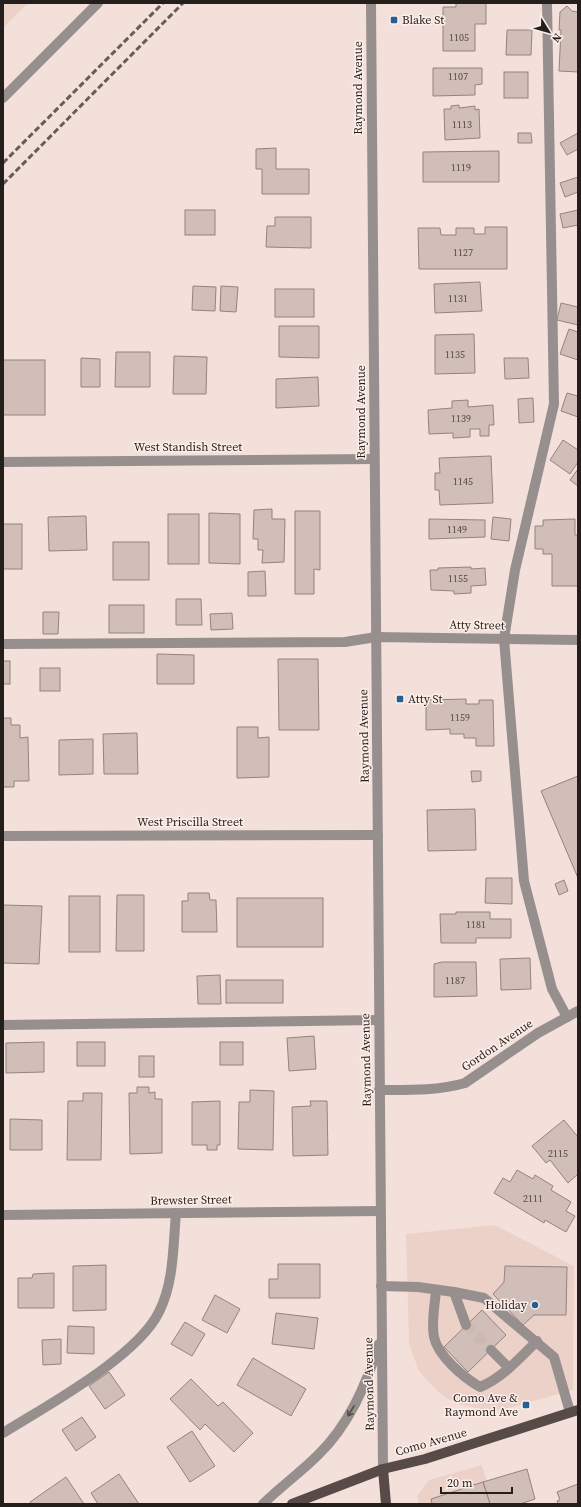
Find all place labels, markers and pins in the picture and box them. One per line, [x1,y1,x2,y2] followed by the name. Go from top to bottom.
[402,12,444,28] place label: Blake St
[389,15,399,25] marker: Blake St
[408,691,443,707] place label: Atty St
[395,694,405,704] marker: Atty St
[485,1297,528,1313] place label: Holiday
[530,1300,540,1310] marker: Holiday
[445,1390,518,1420] place label: Como Ave & Raymond Ave
[521,1400,531,1410] marker: Como Ave & Raymond Ave

